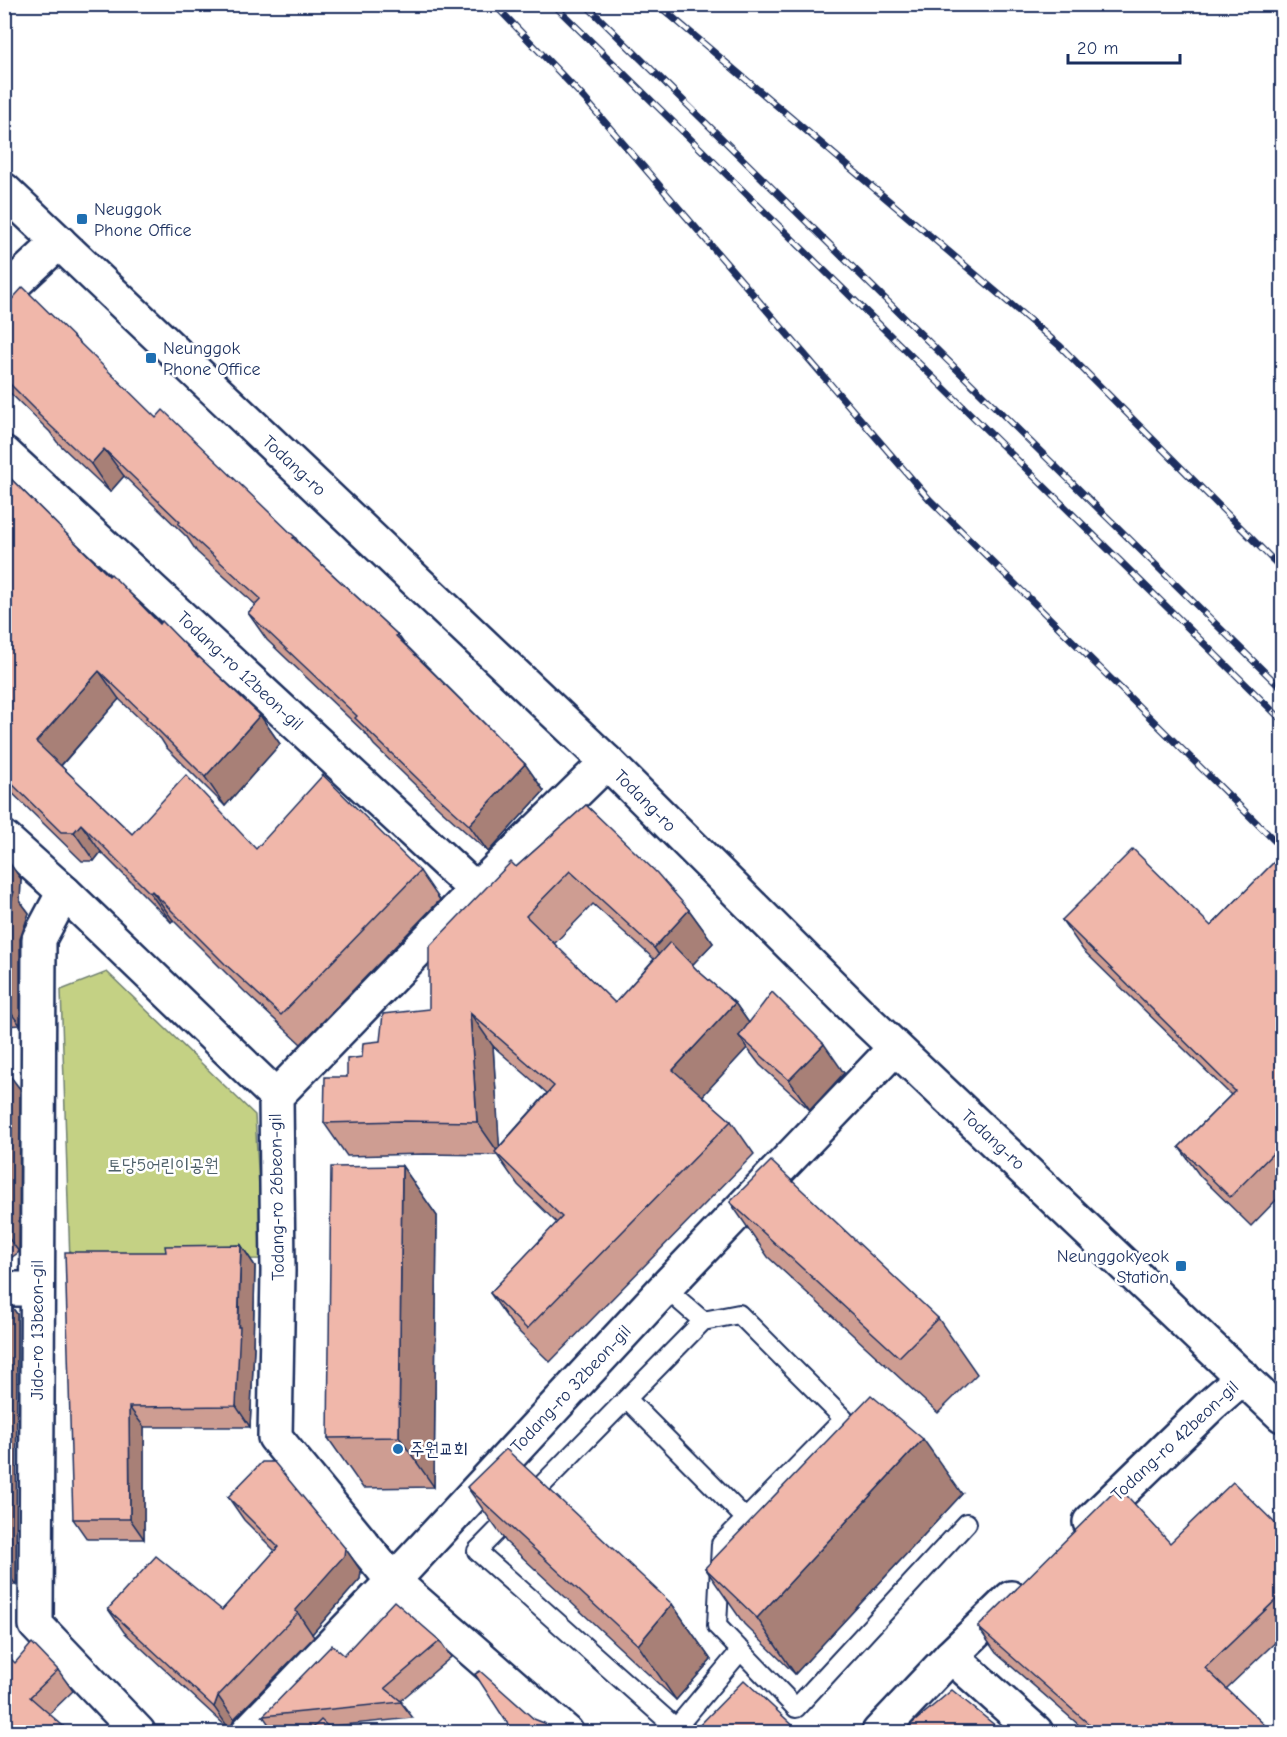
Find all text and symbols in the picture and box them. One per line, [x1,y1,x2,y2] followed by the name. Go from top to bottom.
[1068,27,1180,65] scale bar
[1077,38,1118,59] text: 20 m
[94,199,192,241] place label: Neuggok Phone Office
[75,212,89,226] marker: Neuggok Phone Office
[163,338,261,380] place label: Neunggok Phone Office
[144,351,158,365] marker: Neunggok Phone Office
[258,431,330,501] street label: Todang-ro
[173,607,307,735] street label: Todang-ro 12beon-gil
[610,766,680,836] street label: Todang-ro
[957,1105,1029,1175] street label: Todang-ro
[265,1113,289,1281] street label: Todang-ro 26beon-gil
[107,1155,219,1176] park label: 토당5어린이공원
[1057,1246,1169,1288] place label: Neunggokyeok Station
[1174,1259,1188,1273] marker: Neunggokyeok Station
[27,1260,48,1400] street label: Jido-ro 13beon-gil
[507,1321,635,1457] street label: Todang-ro 32beon-gil
[1107,1377,1243,1505] street label: Todang-ro 42beon-gil
[410,1439,468,1460] place label: 주원교회
[391,1442,405,1456] marker: 주원교회

